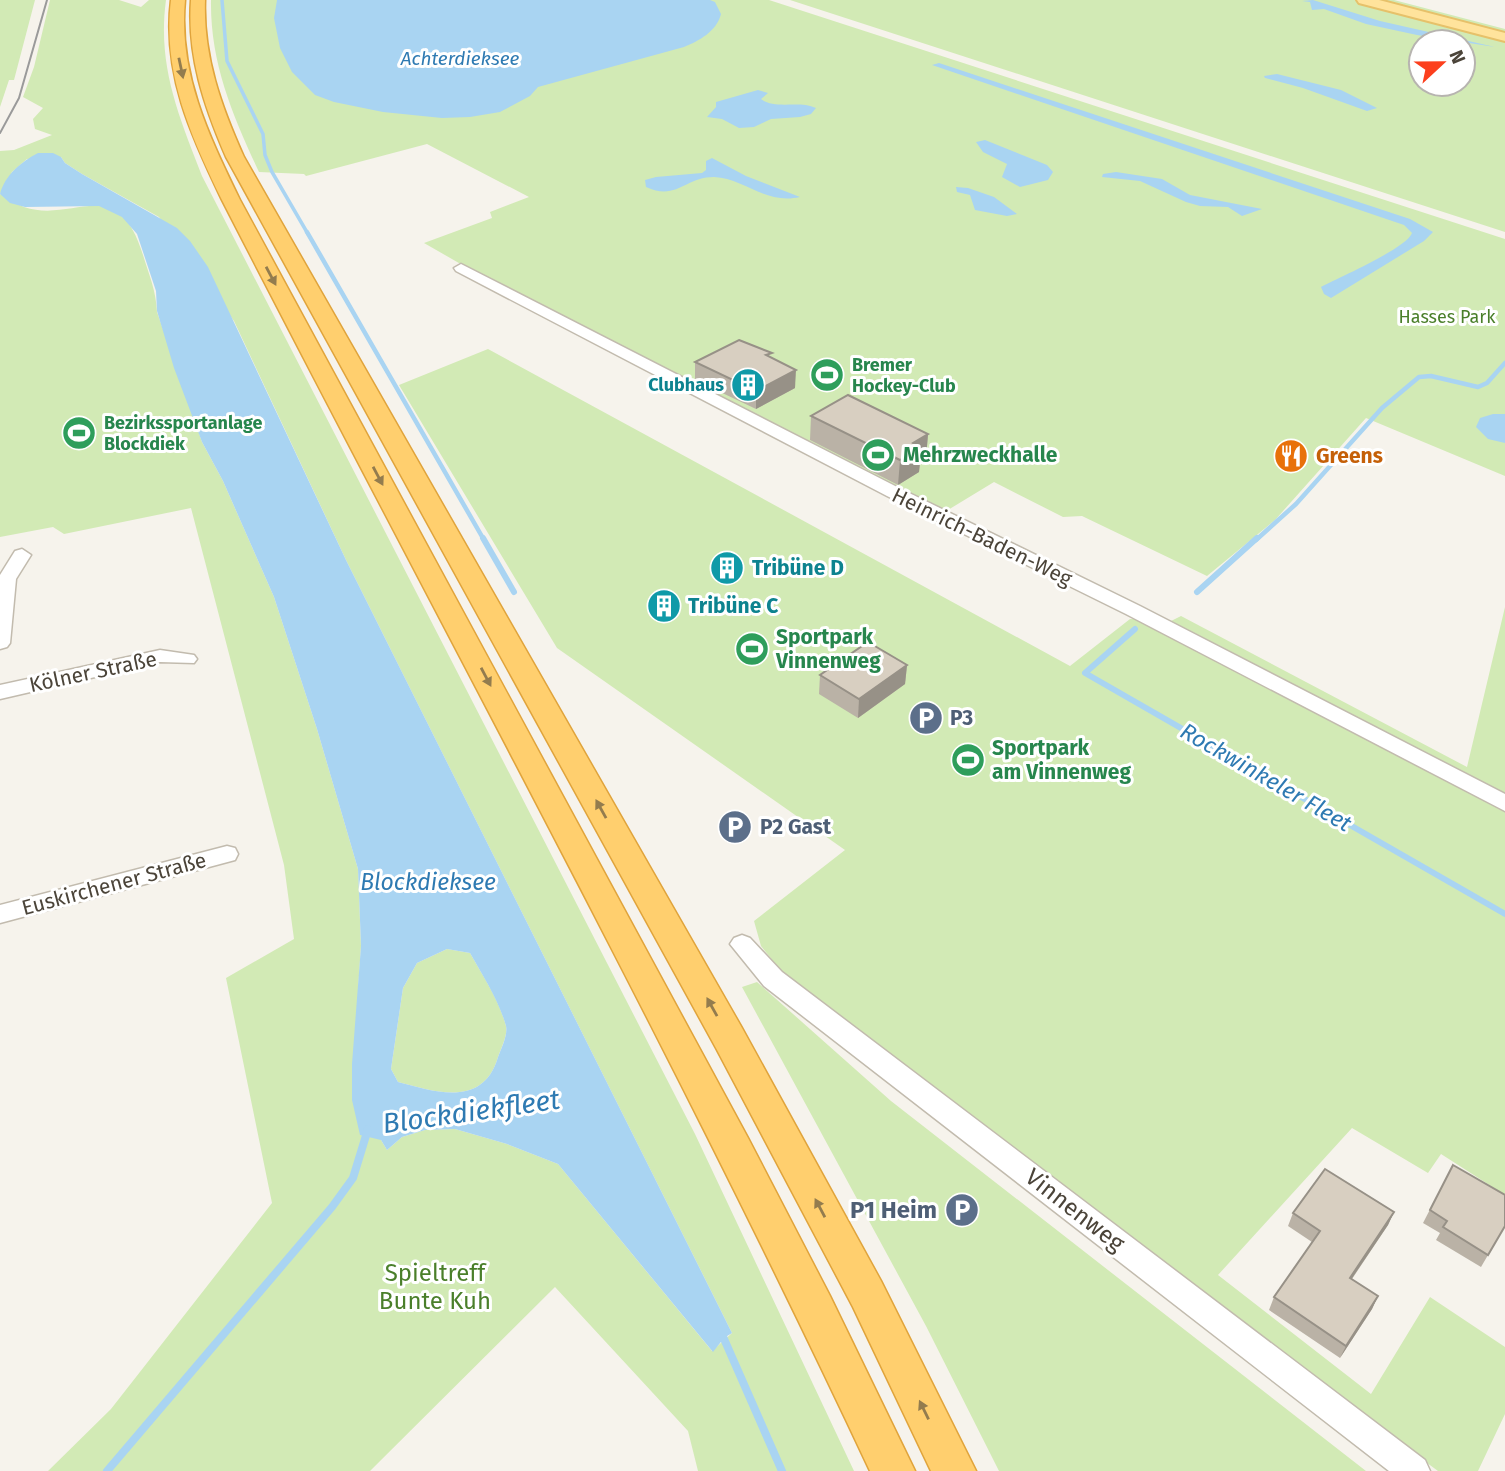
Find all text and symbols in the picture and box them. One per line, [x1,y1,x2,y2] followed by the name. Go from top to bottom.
[1407,28,1477,98] north arrow
[400,47,519,70] water label: Achterdieksee
[1444,47,1470,67] text: N
[176,57,187,79] one-way arrow
[265,266,276,286] one-way arrow
[1399,306,1496,328] park label: Hasses Park
[852,354,956,397] place label: Bremer Hockey-Club
[808,356,846,394] sports icon: Bremer Hockey-Club
[729,366,767,404] building icon: Clubhaus
[648,374,724,396] place label: Clubhaus
[104,412,262,455] place label: Bezirkssportanlage Blockdiek
[60,414,98,452] sports icon: Bezirkssportanlage Blockdiek
[859,436,897,474] sports icon: Mehrzweckhalle
[1272,437,1310,475] restaurant icon: Greens
[903,442,1058,468] place label: Mehrzweckhalle
[1316,443,1383,469] place label: Greens
[373,466,384,486] one-way arrow
[888,482,1076,592] street label: Heinrich-Baden-Weg
[708,549,746,587] building icon: Tribüne D
[752,555,844,581] place label: Tribüne D
[645,587,683,625] building icon: Tribüne C
[688,593,778,619] place label: Tribüne C
[775,624,881,674] place label: Sportpark Vinnenweg
[733,630,771,668] sports icon: Sportpark Vinnenweg
[27,646,159,698] street label: Kölner Straße
[480,667,492,686] one-way arrow
[907,699,945,737] parking icon: P3
[950,705,973,731] place label: P3
[1175,717,1357,838] water label: Rockwinkeler Fleet
[992,735,1131,785] place label: Sportpark am Vinnenweg
[949,741,987,779] sports icon: Sportpark am Vinnenweg
[595,799,607,819] one-way arrow
[716,808,754,846] parking icon: P2 Gast
[760,814,832,840] place label: P2 Gast
[19,847,209,921] street label: Euskirchener Straße
[360,868,496,896] water label: Blockdieksee
[706,998,718,1017] one-way arrow
[380,1083,562,1140] water label: Blockdiekfleet
[1020,1163,1131,1258] street label: Vinnenweg
[943,1191,981,1229] parking icon: P1 Heim
[850,1196,937,1224] place label: P1 Heim
[814,1198,826,1217] one-way arrow
[379,1259,491,1315] park label: Spieltreff Bunte Kuh
[918,1400,930,1420] one-way arrow

